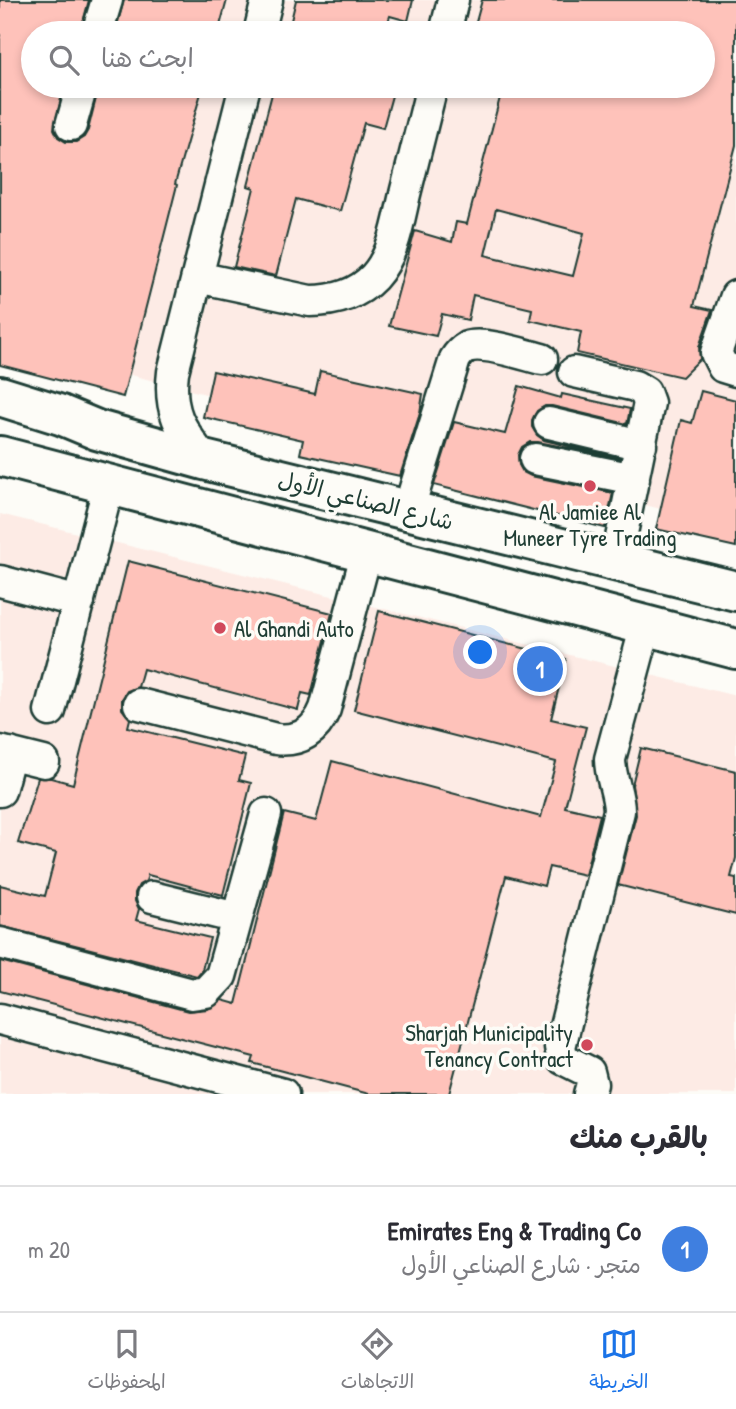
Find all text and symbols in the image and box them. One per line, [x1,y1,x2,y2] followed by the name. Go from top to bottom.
[21,21,715,98] search box
[101,40,194,75] text: ابحث هنا
[45,41,83,79] icon: search
[274,463,457,543] street label: شارع الصناعي الأول
[582,478,598,494] marker: Al Jamiee Al Muneer Tyre Trading
[504,496,676,553] place label: Al Jamiee Al Muneer Tyre Trading
[234,613,354,644] place label: Al Ghandi Auto
[212,620,228,636] marker: Al Ghandi Auto
[463,635,497,669] your location
[517,643,563,695] pin: 1
[405,1017,574,1074] place label: Sharjah Municipality Tenancy Contract
[579,1037,595,1053] marker: Sharjah Municipality Tenancy Contract
[570,1117,708,1157] text: بالقرب منك
[388,1213,641,1248] text: Emirates Eng & Trading Co
[28,1234,70,1265] text: 20 m
[681,1234,689,1265] text: 1
[401,1249,641,1280] text: متجر · شارع الصناعي الأول
[88,1325,166,1398] tab: المحفوظات
[341,1325,414,1398] tab: الاتجاهات
[589,1325,648,1398] tab: الخريطة

